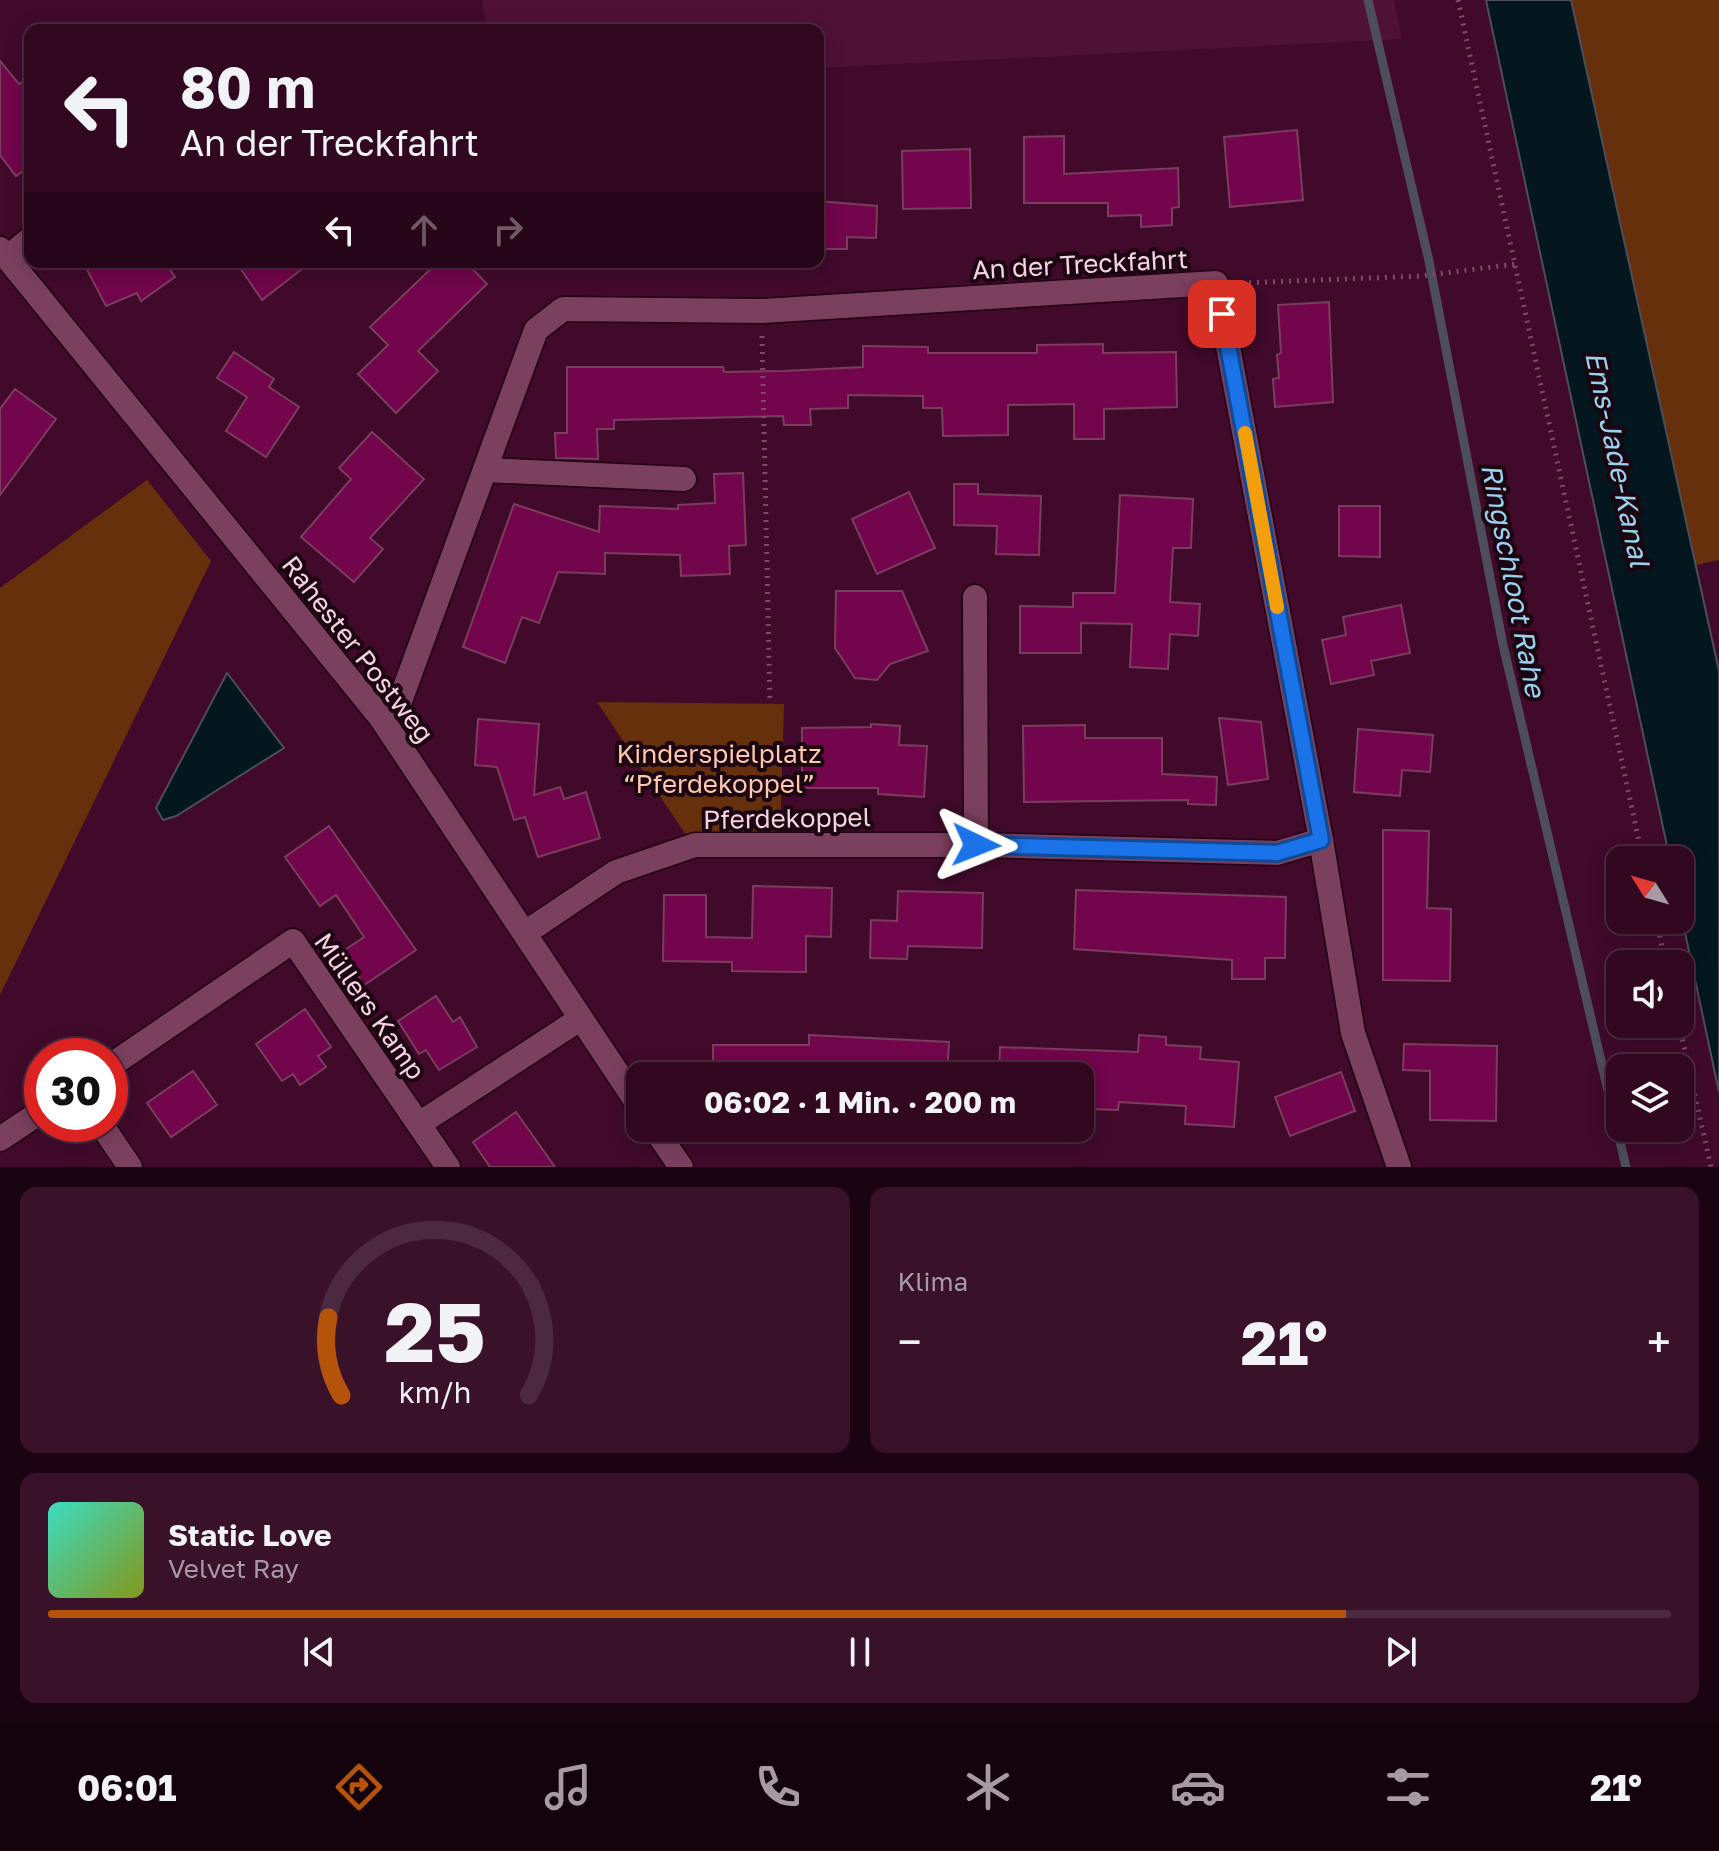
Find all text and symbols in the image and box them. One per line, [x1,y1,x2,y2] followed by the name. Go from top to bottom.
[180,53,315,120] text: 80 m
[48,56,152,160] icon: left
[180,121,479,164] text: An der Treckfahrt
[318,208,362,252] icon: left
[402,208,446,252] icon: ahead
[486,208,530,252] icon: right
[971,243,1189,285] street label: An der Treckfahrt
[1188,280,1256,348] pin
[1200,292,1244,336] icon: arrive
[1579,348,1657,571] water label: Ems-Jade-Kanal
[1475,461,1553,701] water label: Ringschloot Rahe
[276,550,440,748] street label: Rahester Postweg
[616,738,822,799] park label: Kinderspielplatz “Pferdekoppel”
[703,801,871,835] street label: Pferdekoppel
[934,803,1018,887] position arrow
[1606,846,1694,934] north arrow
[1606,846,1694,1142] map controls
[308,927,432,1085] street label: Müllers Kamp
[1606,950,1694,1038] button: sound
[24,1038,128,1142] speed limit sign: 30
[1606,1054,1694,1142] button: layers
[704,1084,1016,1120] text: 06:02 · 1 Min. · 200 m
[898,1266,968,1297] text: Klima
[384,1280,486,1380] text: 25
[1241,1306,1328,1378] text: 21°
[898,1315,922,1368] text: −
[1647,1315,1671,1368] text: +
[398,1375,471,1409] text: km/h
[168,1517,332,1553] text: Static Love
[168,1553,299,1584] text: Velvet Ray
[297,1630,341,1674] icon: previous
[838,1630,882,1674] icon: pause
[1379,1630,1423,1674] icon: next
[331,1759,387,1815] icon: directions
[540,1759,596,1815] icon: music
[750,1759,806,1815] icon: phone
[960,1759,1016,1815] icon: climate
[1170,1759,1226,1815] icon: car
[1380,1759,1436,1815] icon: filters
[77,1766,177,1809] text: 06:01
[1590,1766,1642,1809] text: 21°

